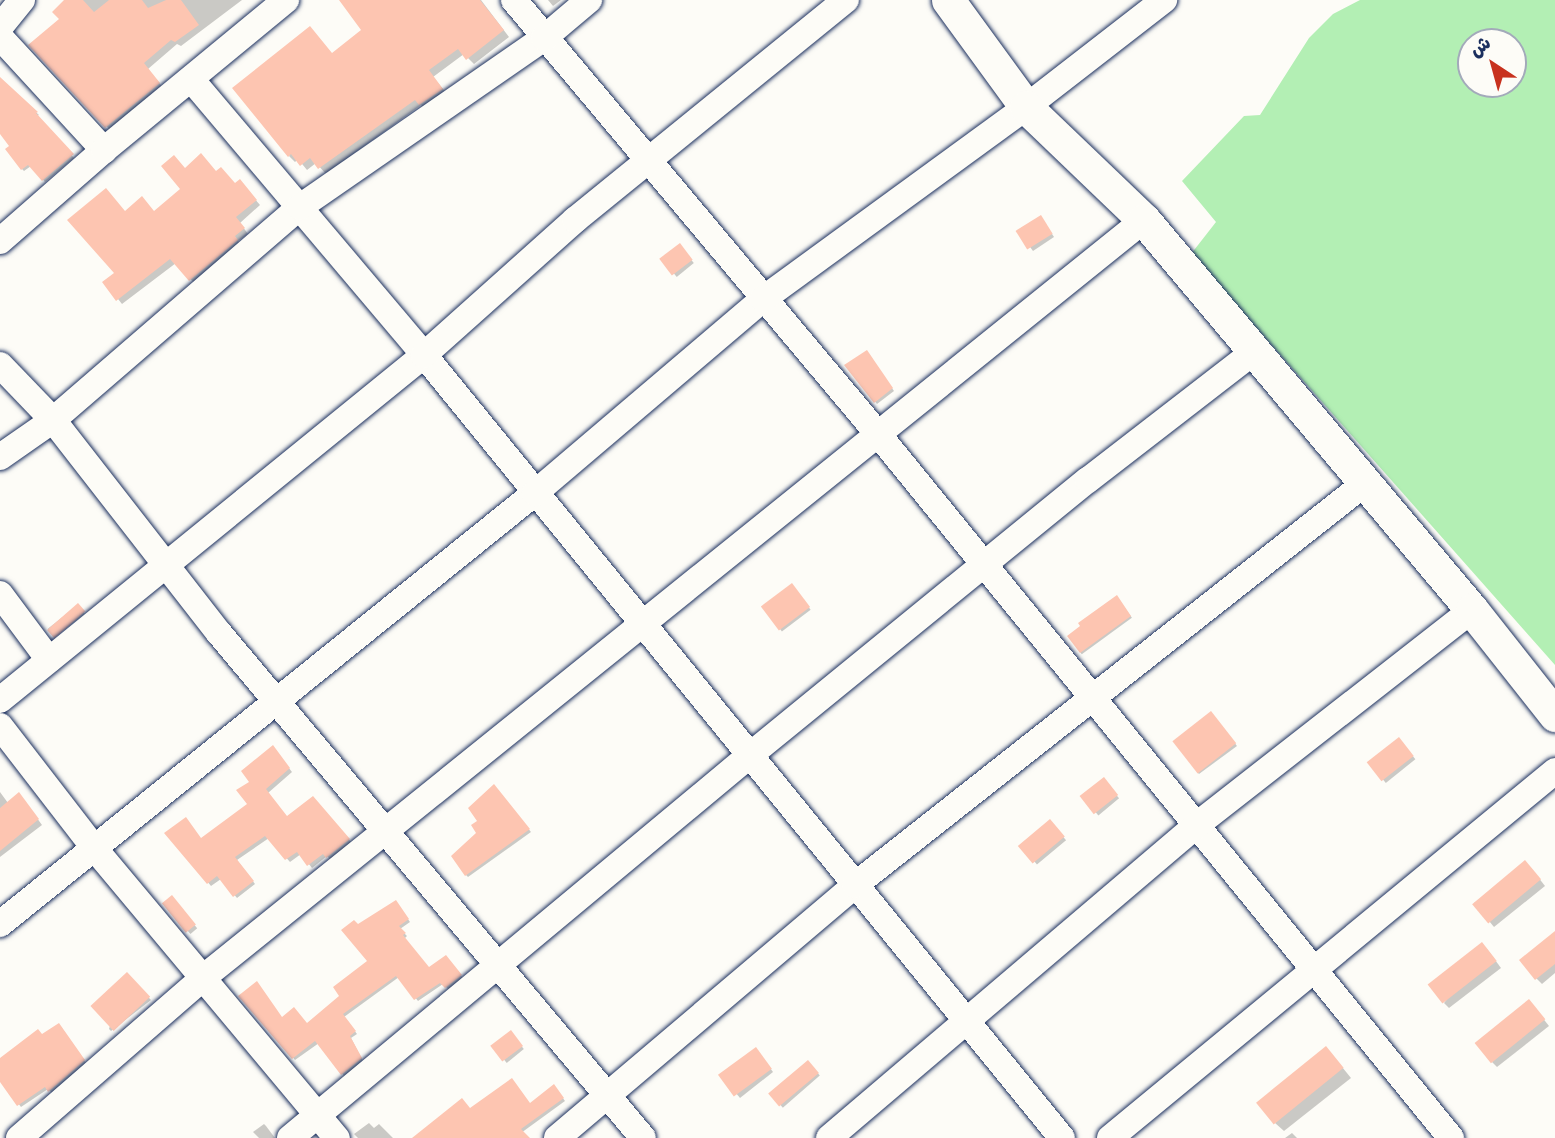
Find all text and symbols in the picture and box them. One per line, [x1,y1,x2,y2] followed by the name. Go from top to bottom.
[1457,28,1527,98] north arrow
[1465,32,1496,63] text: ش

